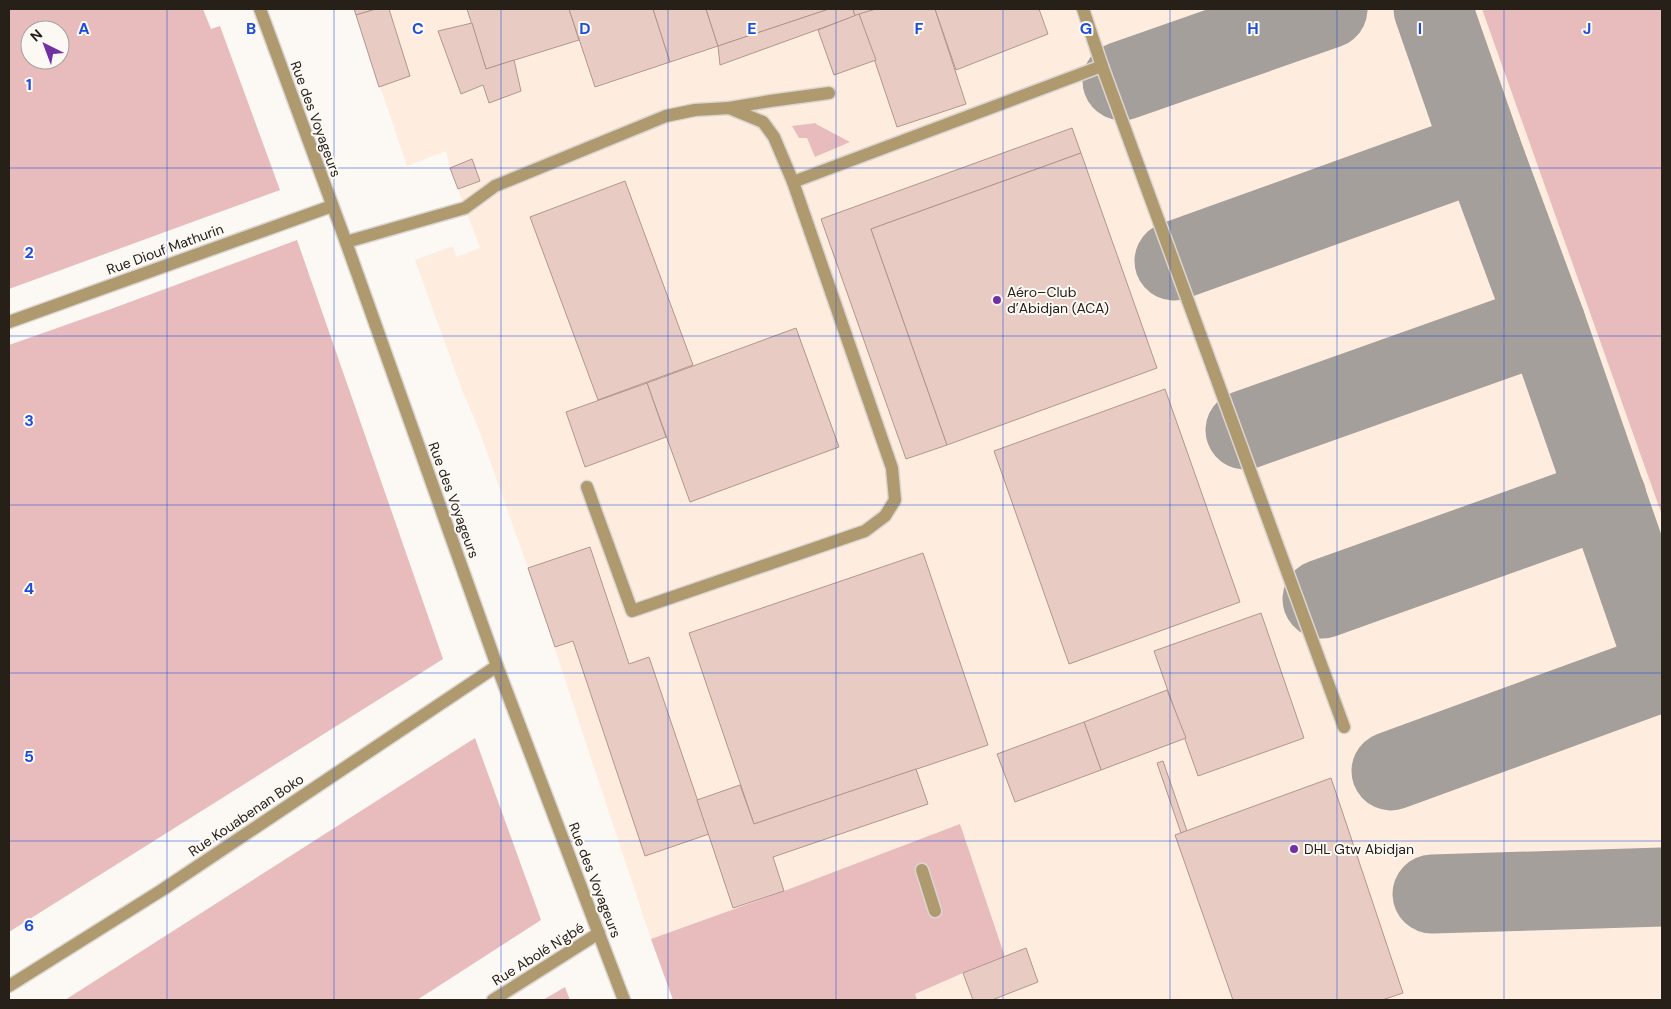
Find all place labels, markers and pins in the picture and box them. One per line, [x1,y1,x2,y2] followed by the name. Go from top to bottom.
[1007,283,1109,317] place label: Aéro–Club d’Abidjan (ACA)
[991,294,1003,306] marker: Aéro–Club d’Abidjan (ACA)
[1304,840,1414,858] place label: DHL Gtw Abidjan
[1288,843,1300,855] marker: DHL Gtw Abidjan

